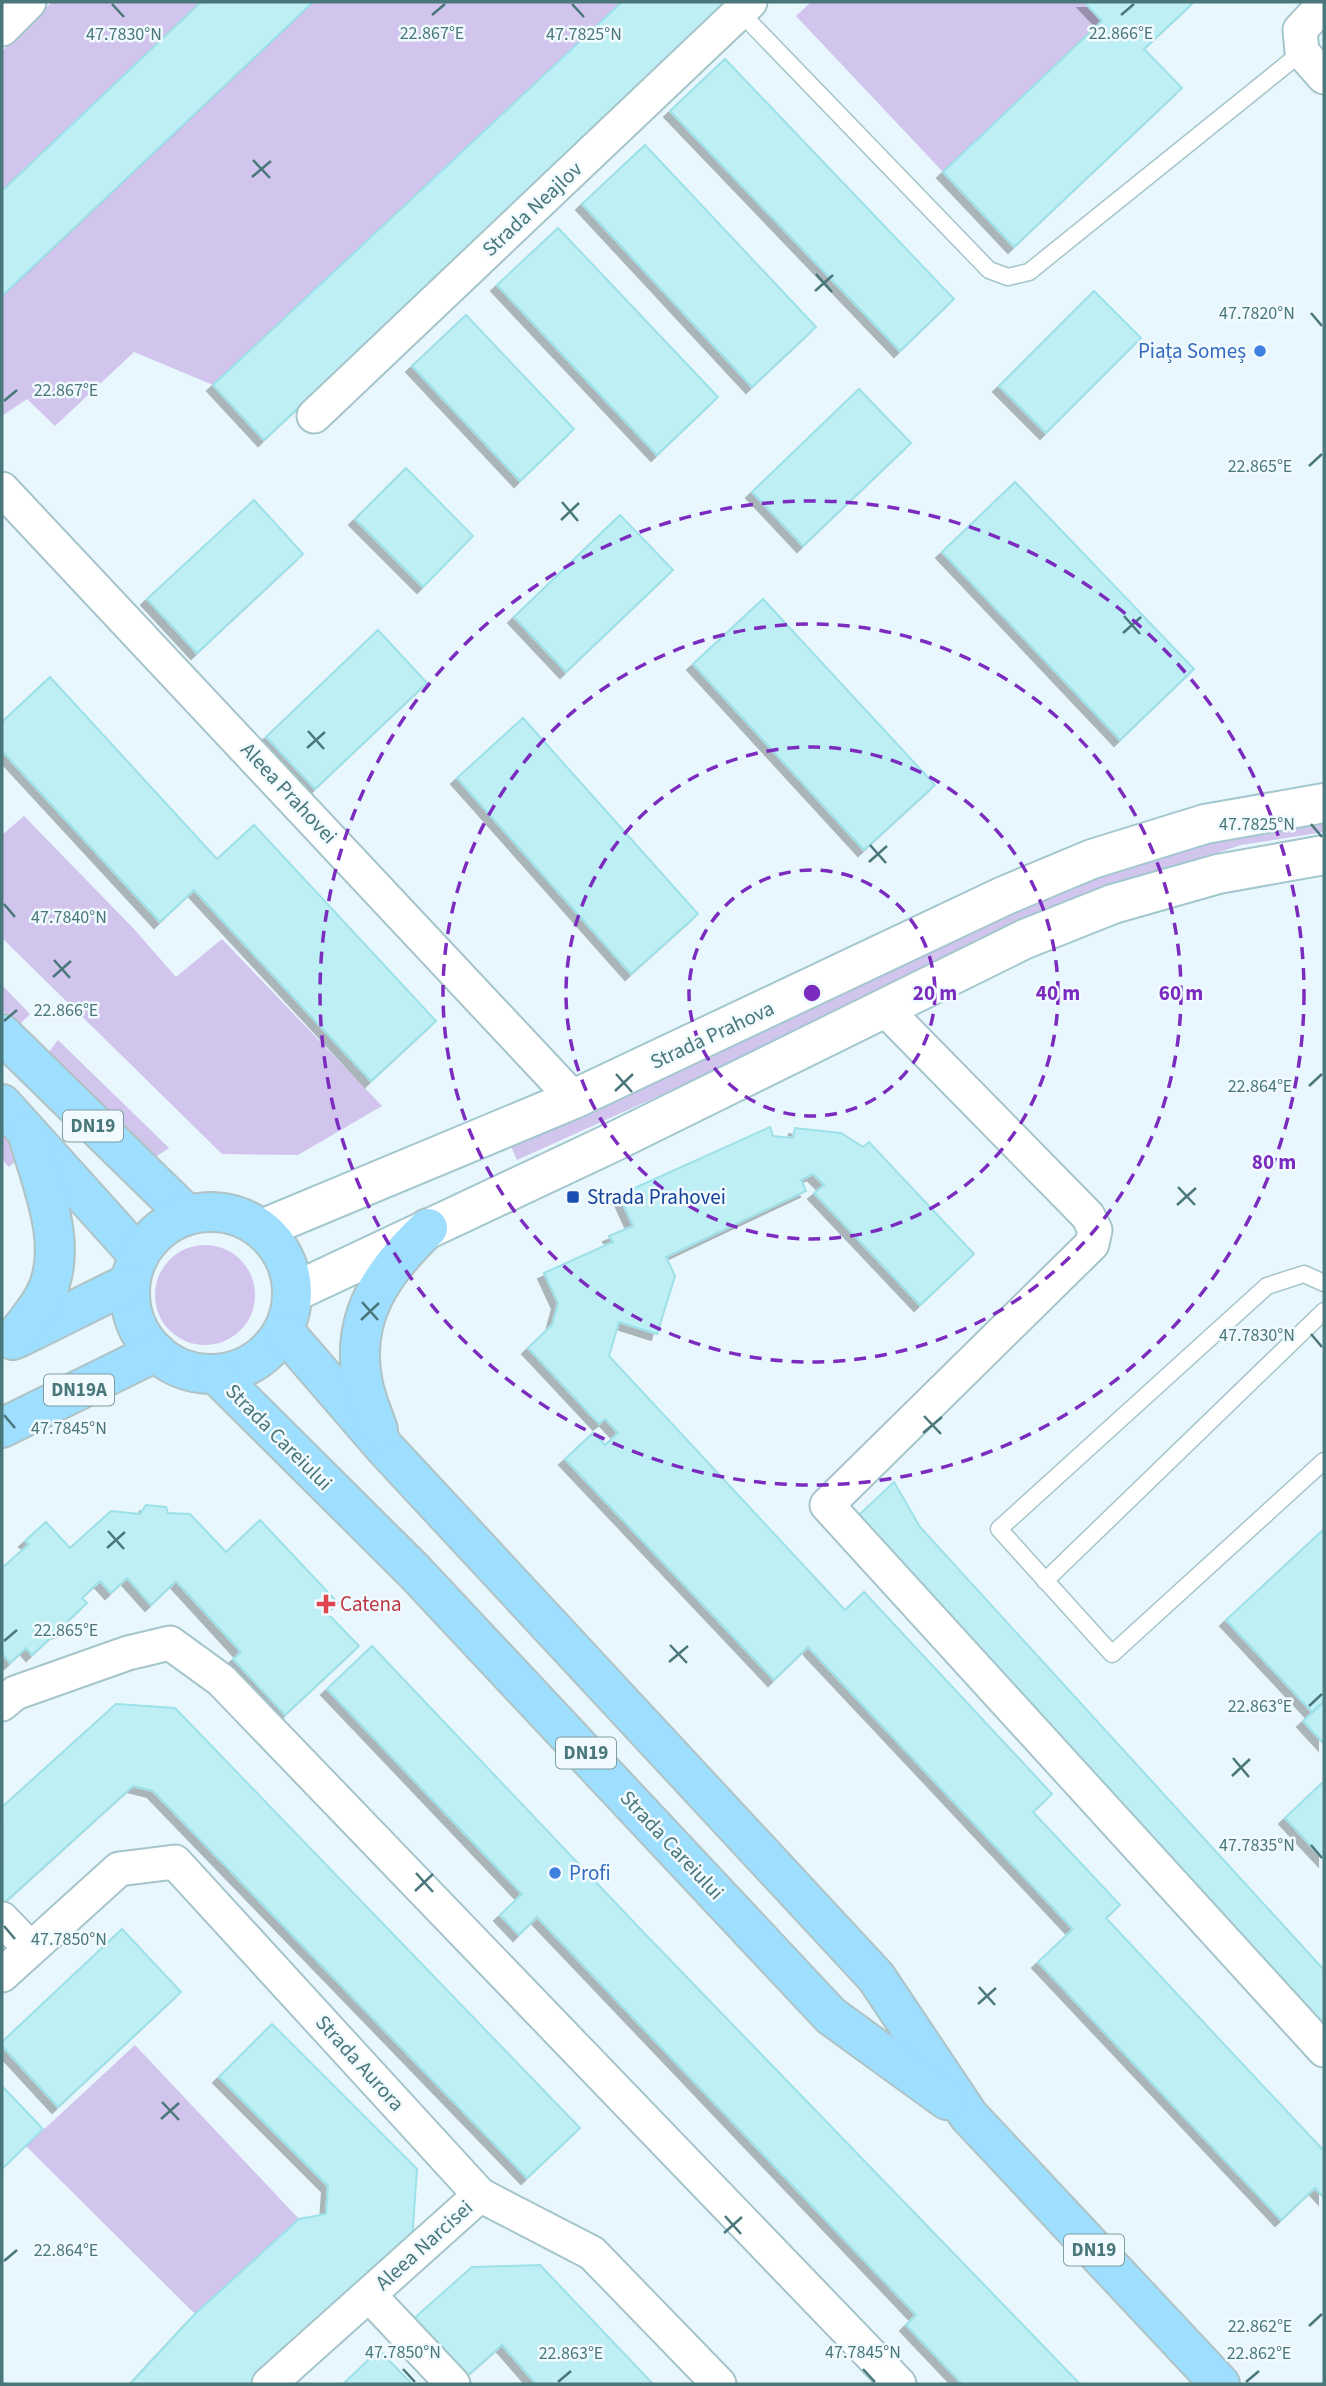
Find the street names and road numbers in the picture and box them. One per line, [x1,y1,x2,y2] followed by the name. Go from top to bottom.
[475,154,589,263] street label: Strada Neajlov
[234,735,344,851] street label: Aleea Prahovei
[645,993,779,1077] street label: Strada Prahova
[63,1110,123,1142] road number: DN19
[44,1374,114,1406] road number: DN19A
[219,1377,339,1497] street label: Strada Careiului
[556,1737,616,1768] road number: DN19
[613,1783,731,1907] street label: Strada Careiului
[309,2008,411,2118] street label: Strada Aurora
[368,2193,480,2297] street label: Aleea Narcisei
[1064,2234,1124,2266] road number: DN19

